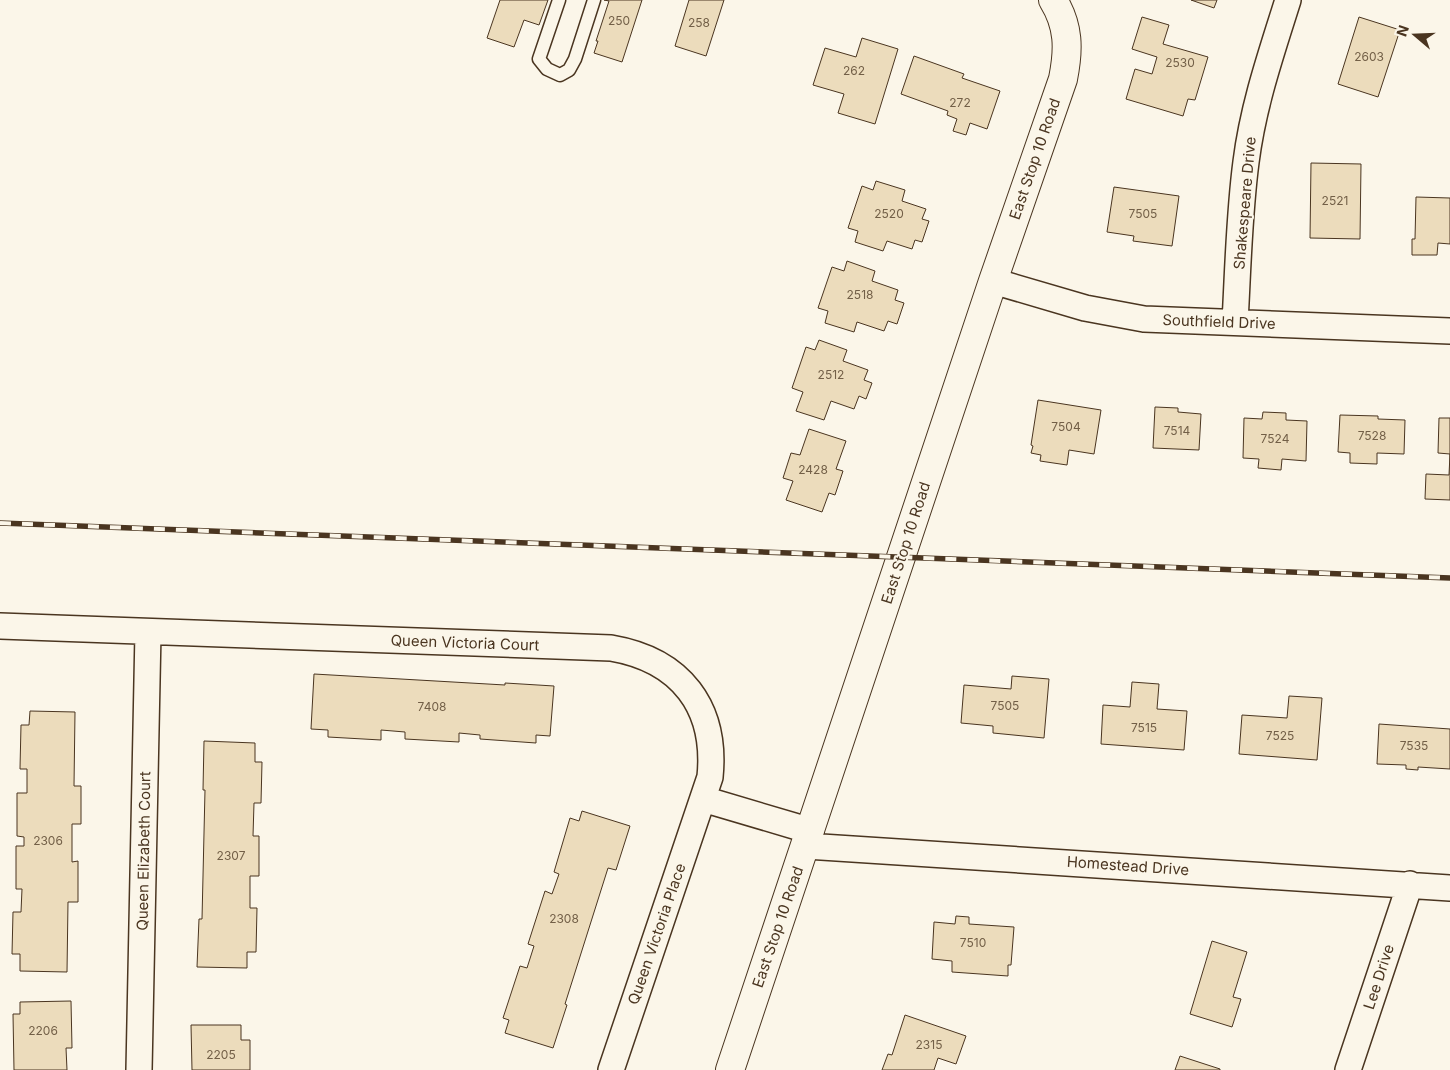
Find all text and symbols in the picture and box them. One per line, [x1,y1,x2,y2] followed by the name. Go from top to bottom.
[1390,10,1440,60] north arrow
[608,13,630,28] house number: 250
[688,15,710,30] house number: 258
[1392,23,1412,38] text: N
[1354,49,1384,64] house number: 2603
[1165,55,1195,70] house number: 2530
[843,63,865,78] house number: 262
[949,95,971,110] house number: 272
[1005,96,1064,222] street label: East Stop 10 Road
[1229,136,1260,270] street label: Shakespeare Drive
[1322,193,1348,208] house number: 2521
[874,206,904,221] house number: 2520
[1129,206,1157,221] house number: 7505
[847,287,873,302] house number: 2518
[1162,310,1276,333] street label: Southfield Drive
[818,367,844,382] house number: 2512
[1051,419,1081,434] house number: 7504
[1164,423,1191,438] house number: 7514
[1358,428,1386,443] house number: 7528
[1261,431,1290,446] house number: 7524
[798,462,828,477] house number: 2428
[877,479,934,606] street label: East Stop 10 Road
[390,630,540,655] street label: Queen Victoria Court
[991,698,1019,713] house number: 7505
[418,699,446,714] house number: 7408
[1131,720,1157,735] house number: 7515
[1266,728,1294,743] house number: 7525
[1400,738,1428,753] house number: 7535
[133,771,154,931] street label: Queen Elizabeth Court
[33,833,63,848] house number: 2306
[217,848,246,863] house number: 2307
[1066,852,1190,879] street label: Homestead Drive
[623,861,690,1007] street label: Queen Victoria Place
[748,864,807,990] street label: East Stop 10 Road
[549,911,579,926] house number: 2308
[960,935,986,950] house number: 7510
[1359,942,1398,1012] street label: Lee Drive
[28,1023,58,1038] house number: 2206
[916,1037,942,1052] house number: 2315
[206,1047,236,1062] house number: 2205

